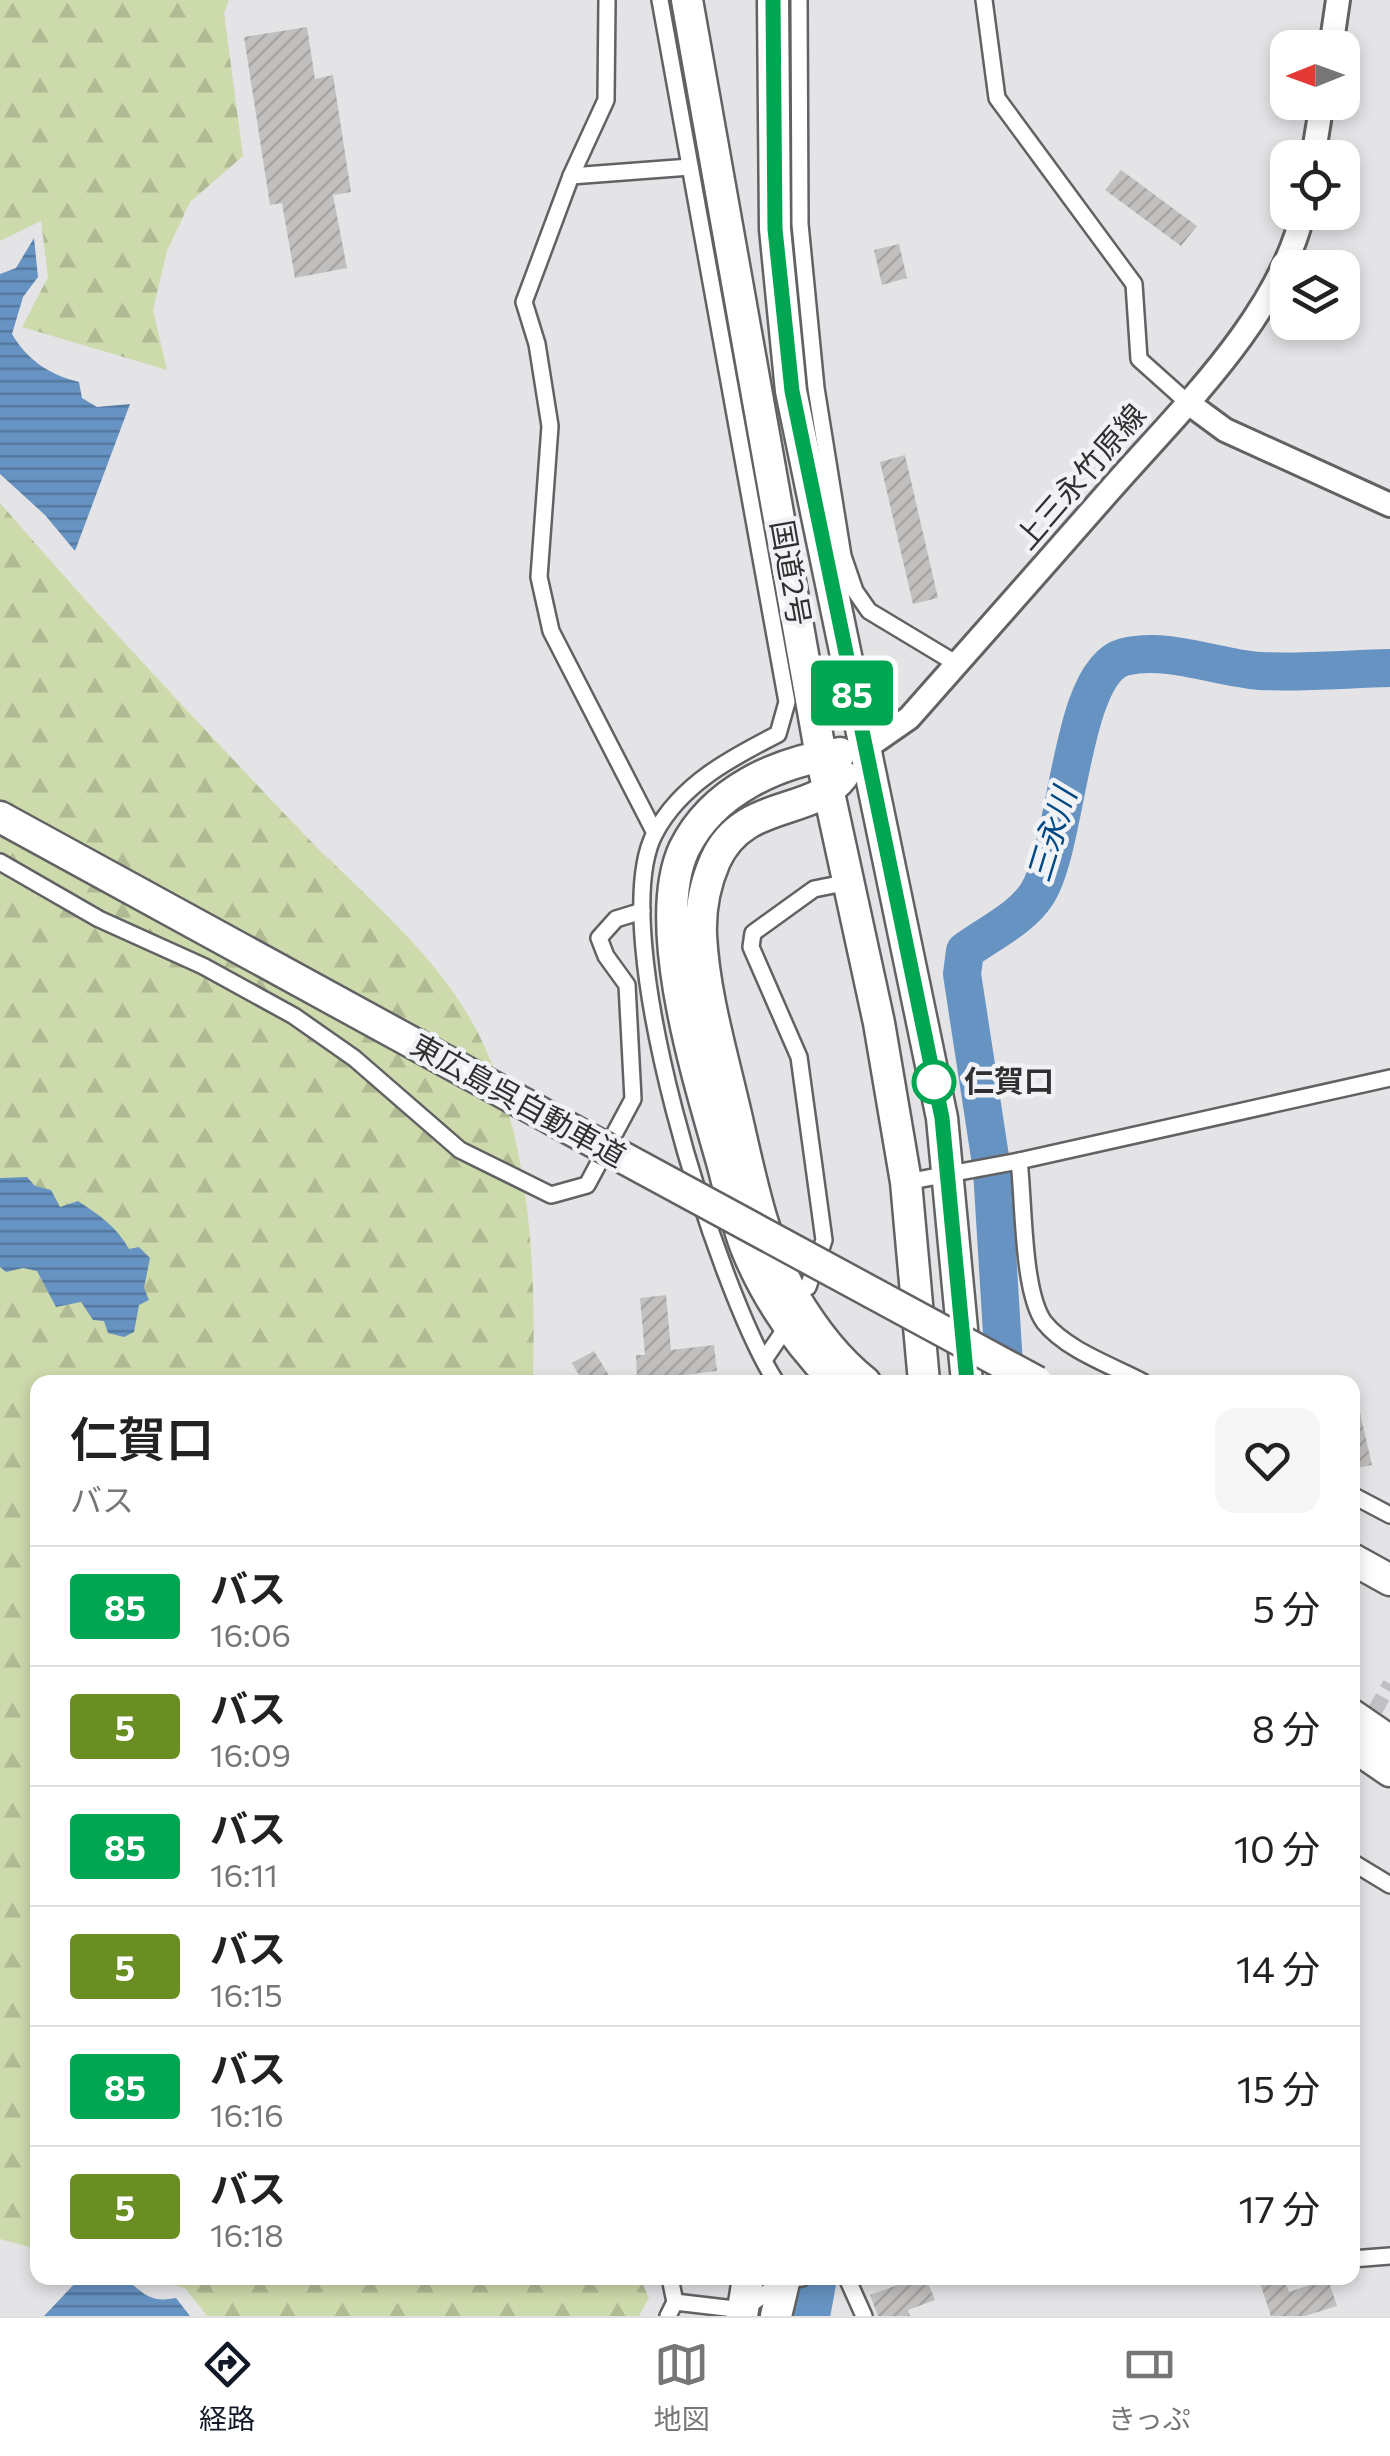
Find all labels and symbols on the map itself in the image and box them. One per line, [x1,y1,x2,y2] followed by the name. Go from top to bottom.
[1270,30,1360,120] north arrow
[1006,395,1152,555] street label: 上三永竹原線
[765,517,820,628] street label: 国道2号
[807,660,897,726] line badge: 85
[1017,780,1084,886] water label: 三永川
[405,1024,633,1173] street label: 東広島呉自動車道
[913,1061,955,1103] marker: 仁賀口
[964,1061,1054,1098] place label: 仁賀口

